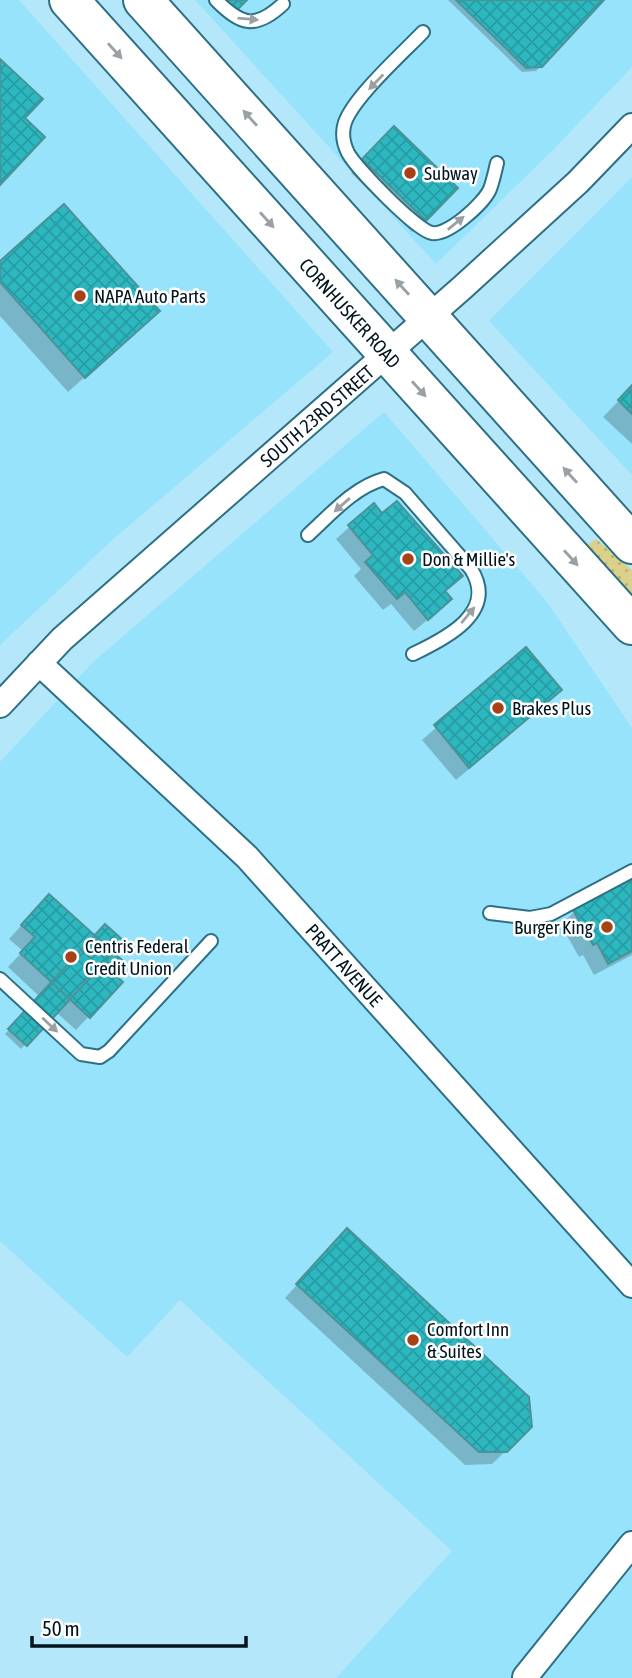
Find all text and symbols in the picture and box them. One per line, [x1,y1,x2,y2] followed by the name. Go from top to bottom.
[238,14,260,25] one-way arrow
[106,42,122,59] one-way arrow
[368,73,384,90] one-way arrow
[242,110,258,127] one-way arrow
[424,162,478,184] place label: Subway
[402,165,418,181] marker: Subway
[259,211,275,229] one-way arrow
[446,216,464,231] one-way arrow
[295,254,405,372] street label: CORNHUSKER ROAD
[394,279,410,296] one-way arrow
[94,285,206,307] place label: NAPA Auto Parts
[72,288,88,304] marker: NAPA Auto Parts
[256,360,379,471] street label: SOUTH 23RD STREET
[411,380,427,398] one-way arrow
[562,466,578,484] one-way arrow
[334,497,351,512] one-way arrow
[422,548,516,570] place label: Don & Millie's
[563,549,579,567] one-way arrow
[400,551,416,567] marker: Don & Millie's
[460,607,475,624] one-way arrow
[512,697,592,719] place label: Brakes Plus
[490,700,506,716] marker: Brakes Plus
[514,916,594,938] place label: Burger King
[301,919,387,1011] street label: PRATT AVENUE
[599,919,615,935] marker: Burger King
[85,935,189,979] place label: Centris Federal Credit Union
[63,949,79,965] marker: Centris Federal Credit Union
[41,1017,58,1033] one-way arrow
[427,1318,509,1362] place label: Comfort Inn & Suites
[405,1332,421,1348] marker: Comfort Inn & Suites
[32,1604,245,1648] scale bar
[42,1616,80,1640] text: 50 m

